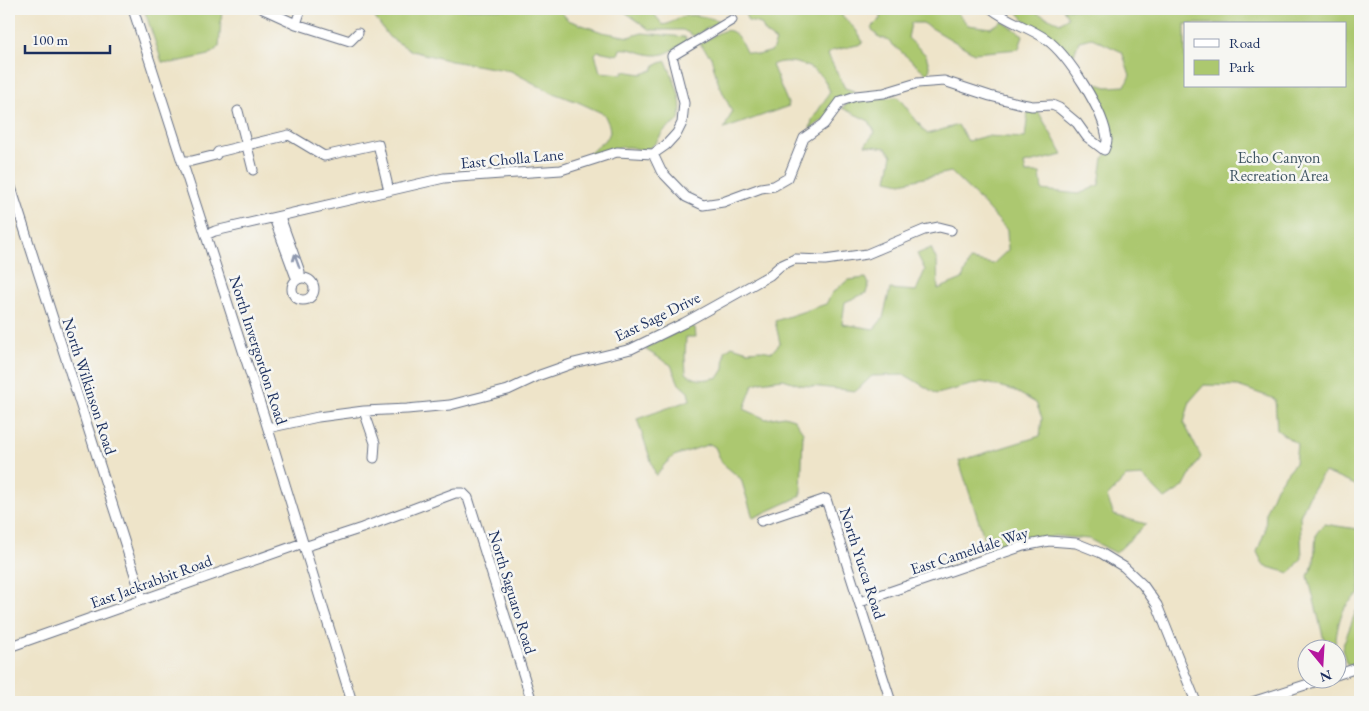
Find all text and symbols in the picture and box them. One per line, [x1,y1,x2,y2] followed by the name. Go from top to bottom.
[25,22,110,54] scale bar
[1184,22,1346,88] legend
[32,30,69,49] text: 100 m
[1229,33,1261,52] text: Road
[1229,57,1256,76] text: Park
[460,144,564,173] street label: East Cholla Lane
[1229,147,1329,186] park label: Echo Canyon Recreation Area
[291,254,300,269] one-way arrow
[225,273,293,428] street label: North Invergordon Road
[611,287,704,346] street label: East Sage Drive
[58,315,122,458] street label: North Wilkinson Road
[835,505,891,622] street label: North Yucca Road
[908,521,1032,579] street label: East Cameldale Way
[484,528,542,657] street label: North Saguaro Road
[87,549,216,613] street label: East Jackrabbit Road
[1296,638,1346,688] north arrow
[1317,666,1334,687] text: N

